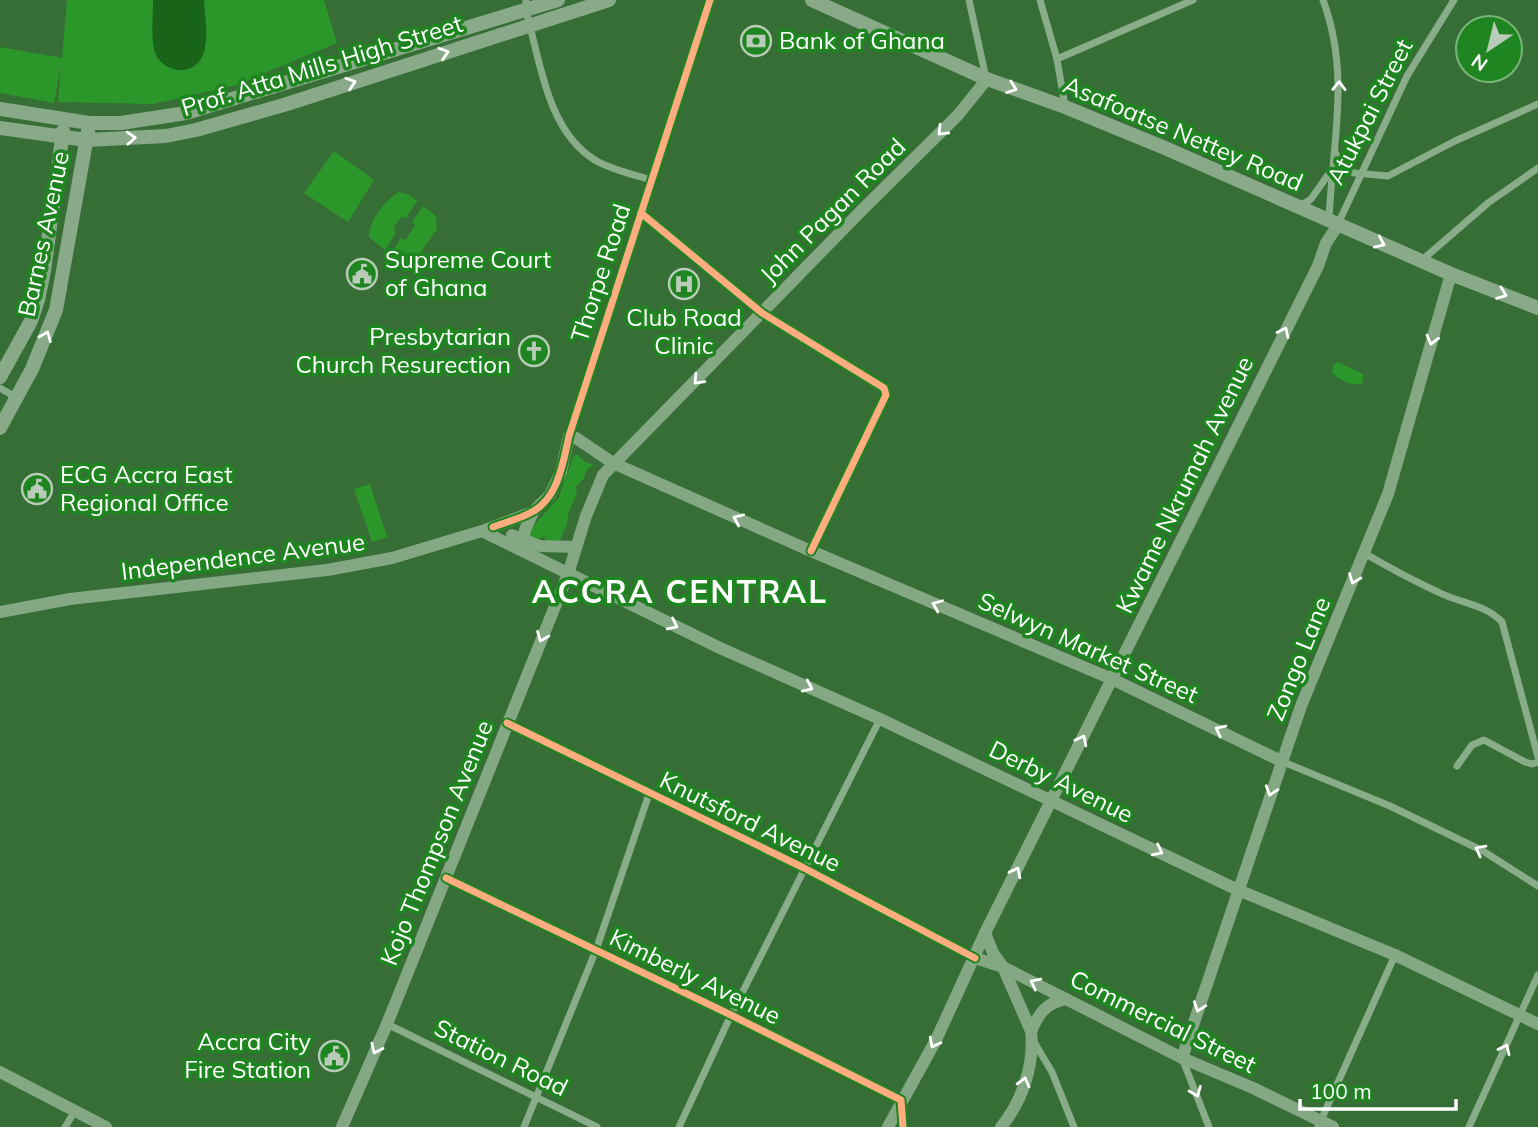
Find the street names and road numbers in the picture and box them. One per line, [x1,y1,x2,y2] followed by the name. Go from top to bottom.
[177,8,466,122] street label: Prof. Atta Mills High Street
[1320,34,1419,189] street label: Atukpai Street
[1059,69,1308,197] street label: Asafoatse Nettey Road
[753,131,911,289] street label: John Pagan Road
[11,148,75,319] street label: Barnes Avenue
[564,200,636,346] street label: Thorpe Road
[1109,351,1259,618] street label: Kwame Nkrumah Avenue
[119,526,366,586] street label: Independence Avenue
[974,585,1203,709] street label: Selwyn Market Street
[1260,592,1336,725] street label: Zongo Lane
[373,716,499,970] street label: Kojo Thompson Avenue
[985,733,1138,829] street label: Derby Avenue
[655,764,846,878] street label: Knutsford Avenue
[605,922,786,1030] street label: Kimberly Avenue
[1065,963,1261,1079] street label: Commercial Street
[430,1012,573,1102] street label: Station Road

